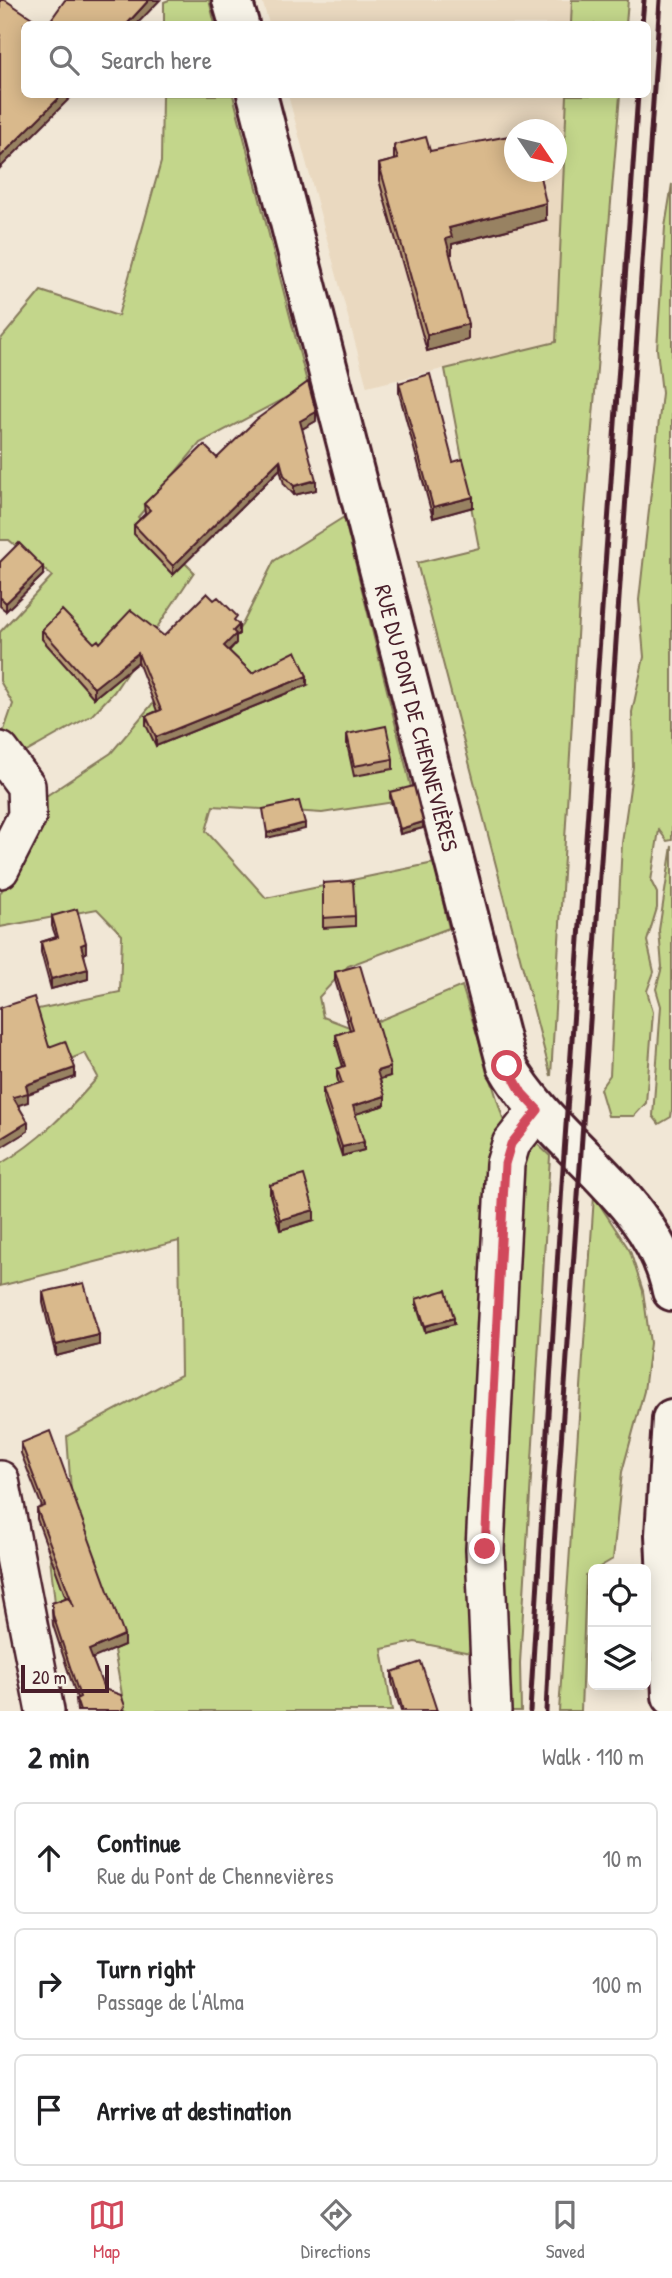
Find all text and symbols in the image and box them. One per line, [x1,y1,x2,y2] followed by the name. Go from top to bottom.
[21,21,651,98] search box
[45,41,83,79] icon: search
[101,42,212,77] text: Search here
[504,119,567,182] north arrow
[368,581,467,855] street label: RUE DU PONT DE CHENNEVIÈRES
[491,1050,522,1081] route start
[469,1533,500,1564] route end
[588,1564,651,1690] map controls
[588,1564,651,1627] button: locate
[588,1627,651,1690] button: layers
[21,1662,108,1694] scale bar
[32,1664,67,1690] text: 20 m
[28,1737,90,1777] text: 2 min
[542,1741,644,1772] text: Walk · 110 m
[97,1825,181,1860] text: Continue
[30,1839,68,1877] icon: ahead
[602,1843,642,1874] text: 10 m
[97,1860,334,1891] text: Rue du Pont de Chennevières
[97,1951,195,1986] text: Turn right
[30,1965,68,2003] icon: right
[592,1969,642,2000] text: 100 m
[97,1986,244,2017] text: Passage de l'Alma
[30,2091,68,2129] icon: arrive
[97,2093,292,2128] text: Arrive at destination
[88,2196,126,2264] tab: Map
[301,2196,371,2264] tab: Directions
[546,2196,584,2264] tab: Saved

